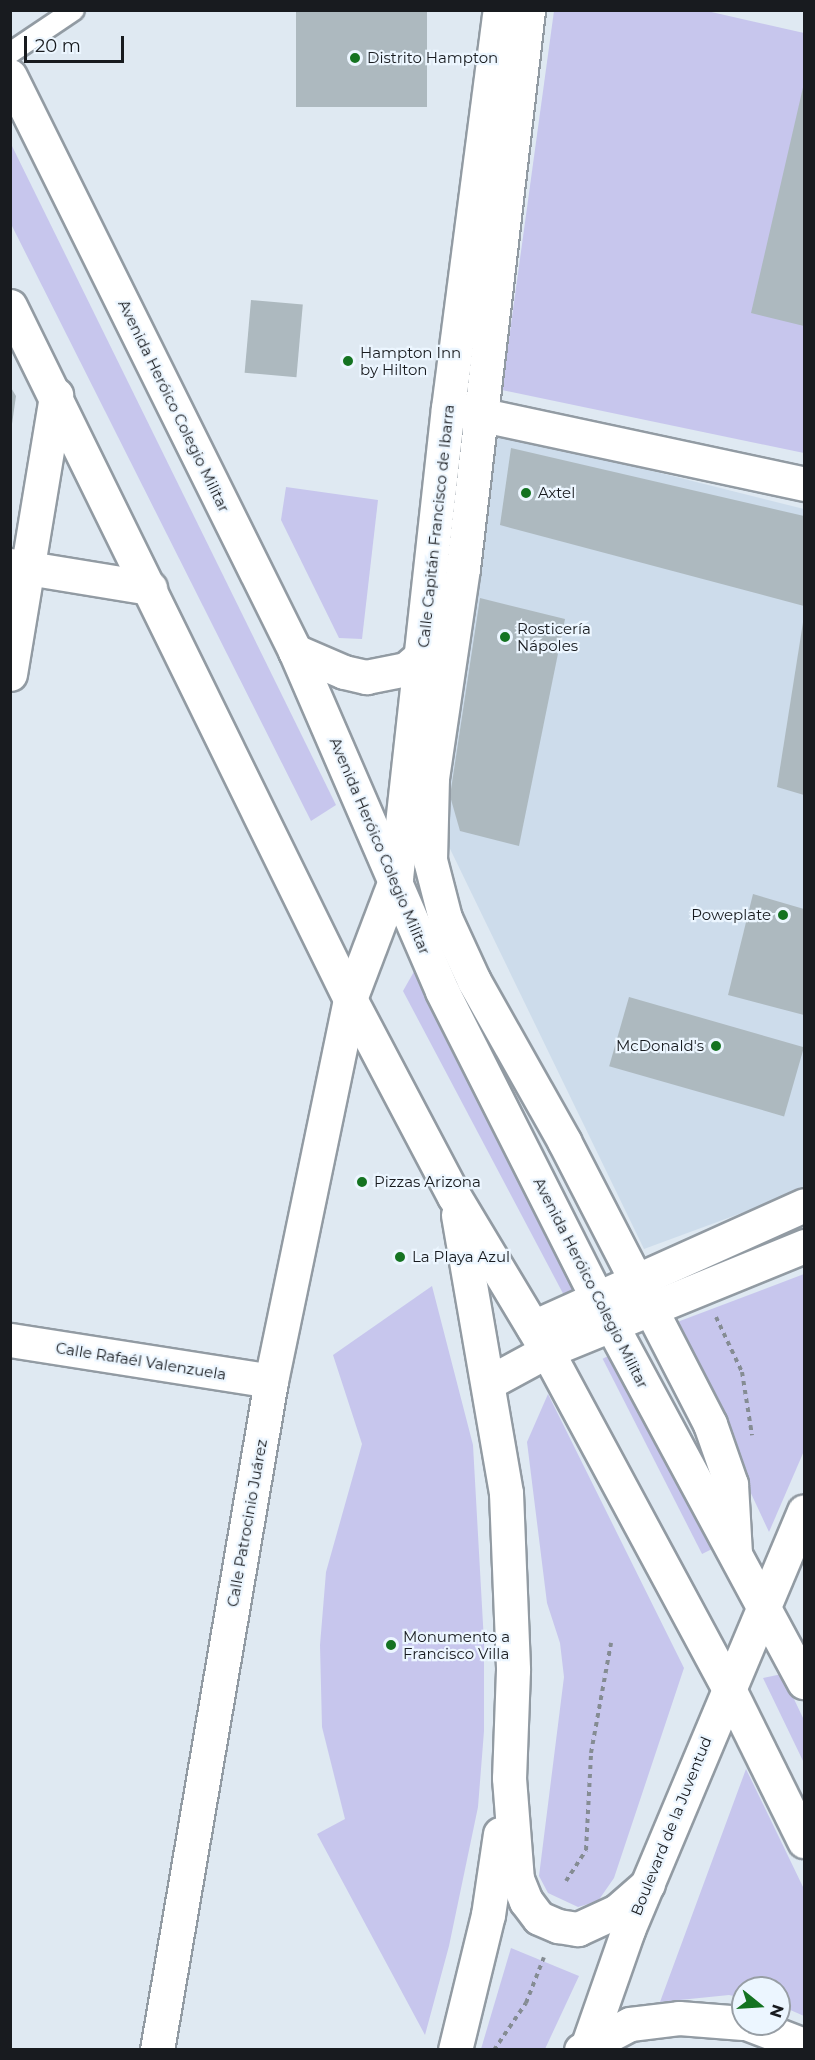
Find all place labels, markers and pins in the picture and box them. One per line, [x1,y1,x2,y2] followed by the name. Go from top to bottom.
[367,49,498,67] place label: Distrito Hampton
[348,51,362,65] marker: Distrito Hampton
[360,343,461,378] place label: Hampton Inn by Hilton
[341,354,355,368] marker: Hampton Inn by Hilton
[538,484,575,502] place label: Axtel
[519,486,533,500] marker: Axtel
[517,619,591,654] place label: Rosticería Nápoles
[498,630,512,644] marker: Rosticería Nápoles
[691,906,771,924] place label: Poweplate
[776,908,790,922] marker: Poweplate
[616,1037,704,1055] place label: McDonald's
[709,1039,723,1053] marker: McDonald's
[374,1173,481,1191] place label: Pizzas Arizona
[355,1175,369,1189] marker: Pizzas Arizona
[412,1248,510,1266] place label: La Playa Azul
[393,1250,407,1264] marker: La Playa Azul
[403,1627,510,1662] place label: Monumento a Francisco Villa
[384,1638,398,1652] marker: Monumento a Francisco Villa

